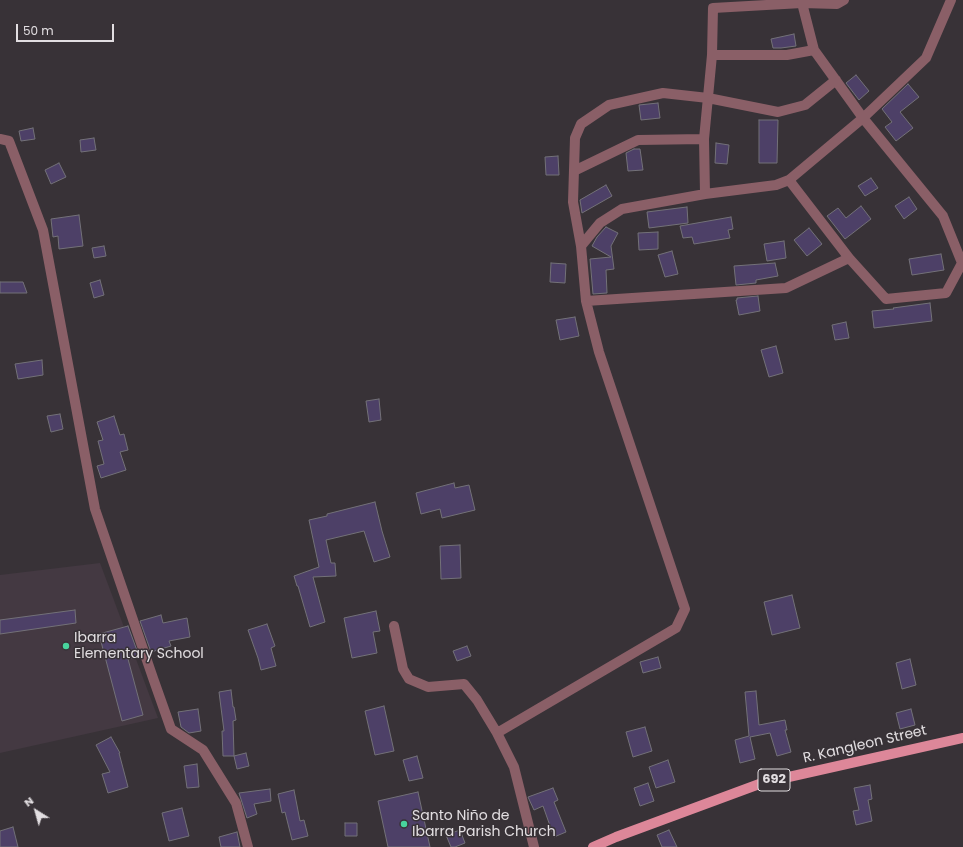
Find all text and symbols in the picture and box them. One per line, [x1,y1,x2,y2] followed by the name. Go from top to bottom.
[18,16,116,42] scale bar
[23,22,54,39] text: 50 m
[74,630,204,662] place label: Ibarra Elementary School
[61,641,71,651] marker: Ibarra Elementary School
[802,723,928,767] street label: R. Kangleon Street
[758,769,790,791] road number: 692
[16,791,56,831] north arrow
[21,793,37,810] text: N
[412,808,556,840] place label: Santo Niño de Ibarra Parish Church
[399,819,409,829] marker: Santo Niño de Ibarra Parish Church

